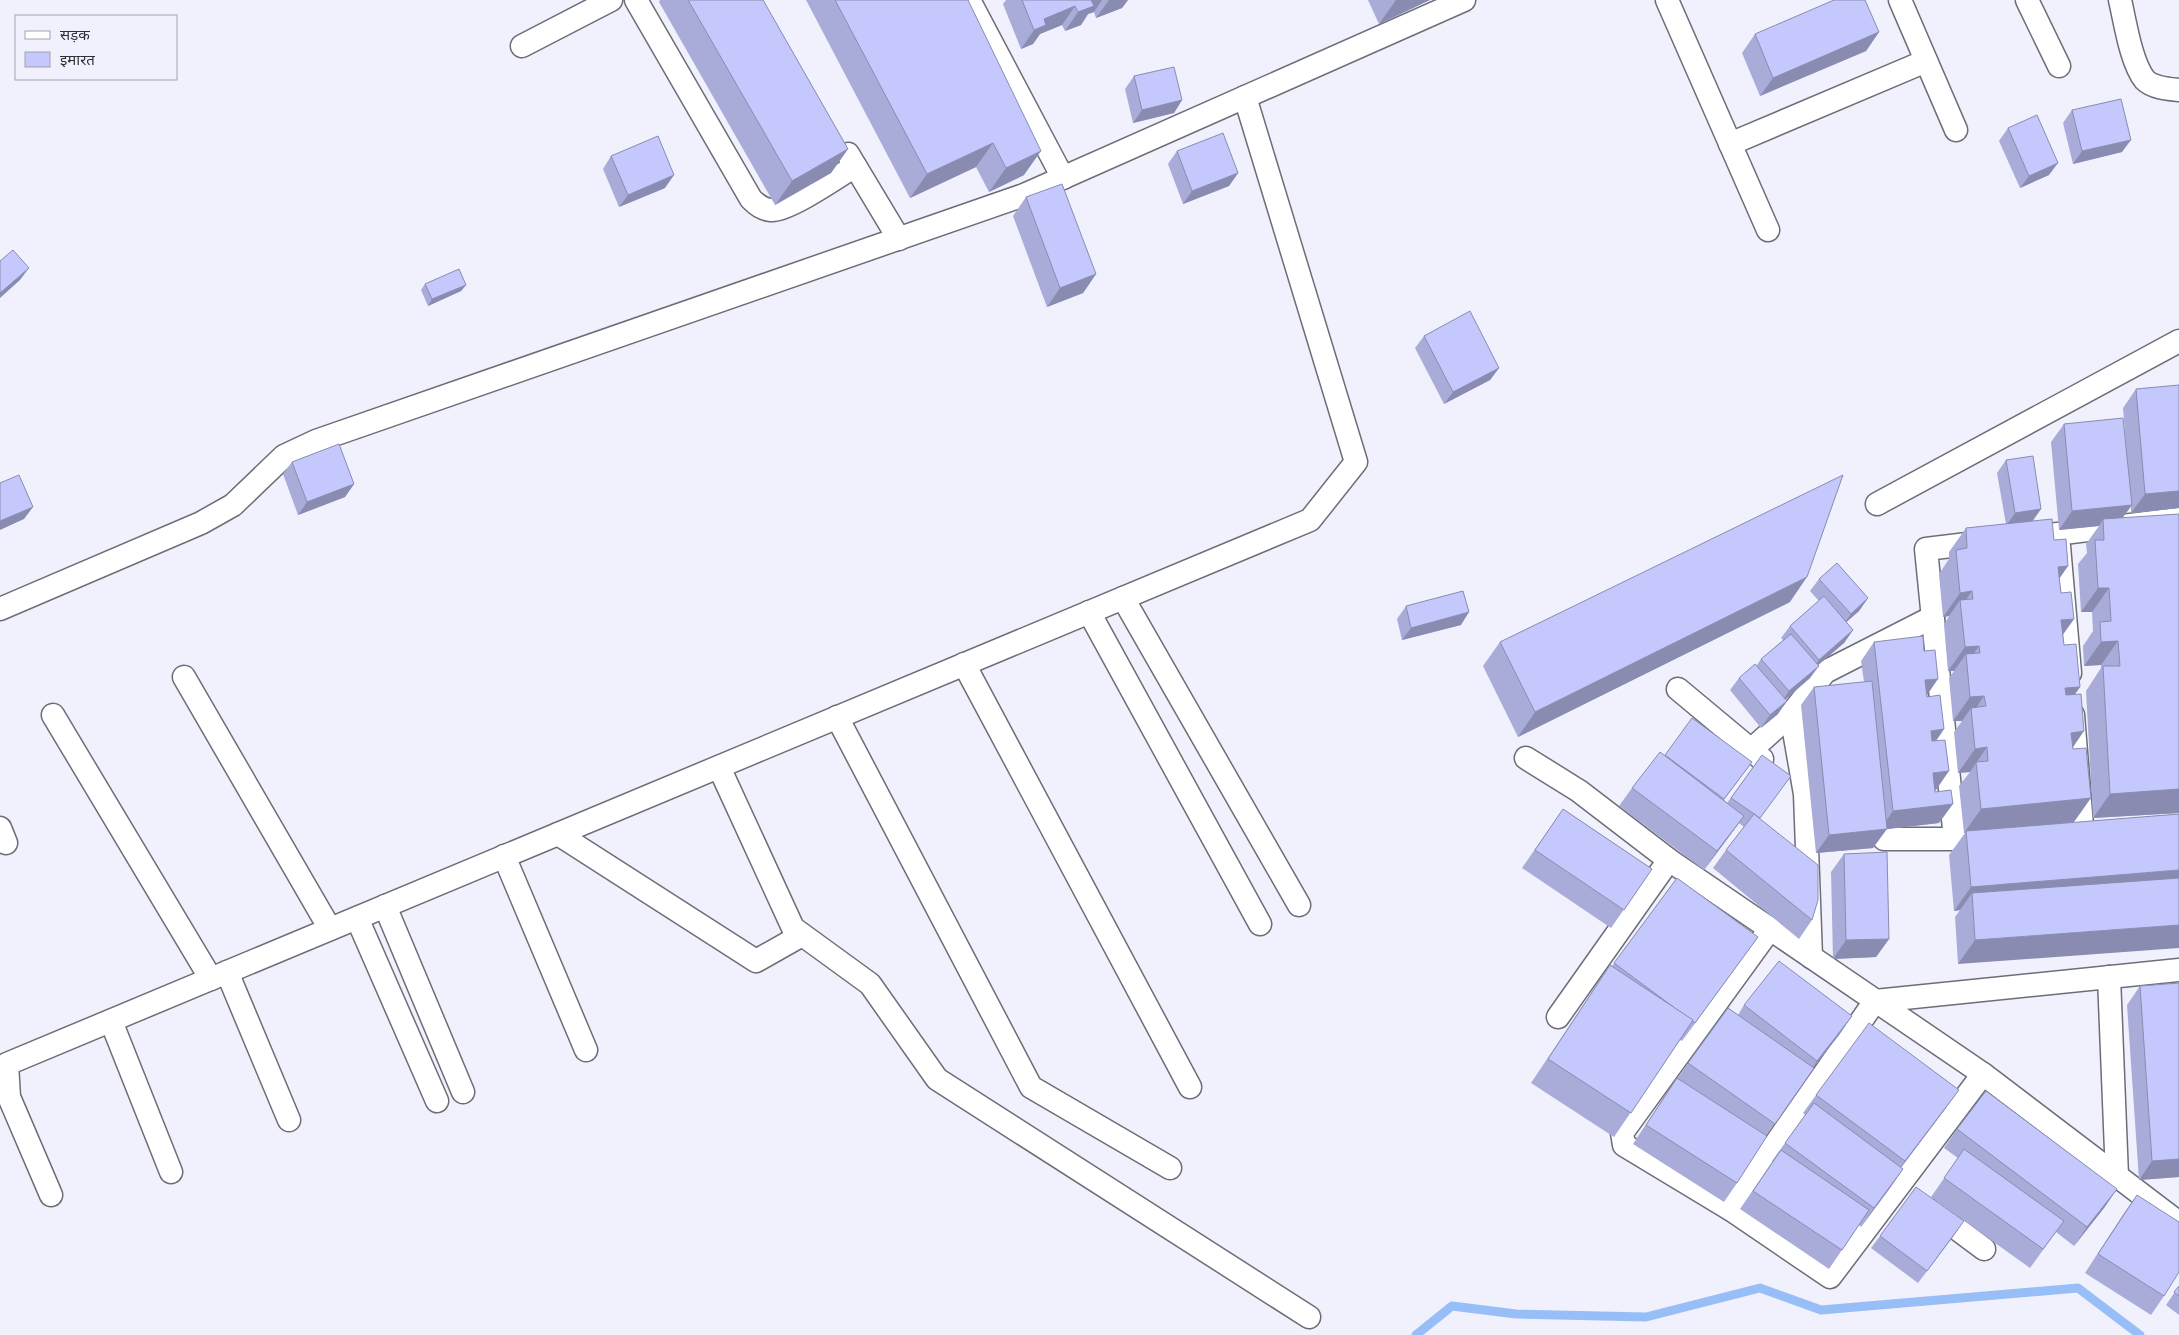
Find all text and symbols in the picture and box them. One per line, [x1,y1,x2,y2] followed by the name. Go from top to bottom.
[15,15,178,80] legend
[60,26,90,44] text: सड़क
[60,51,95,69] text: इमारत

